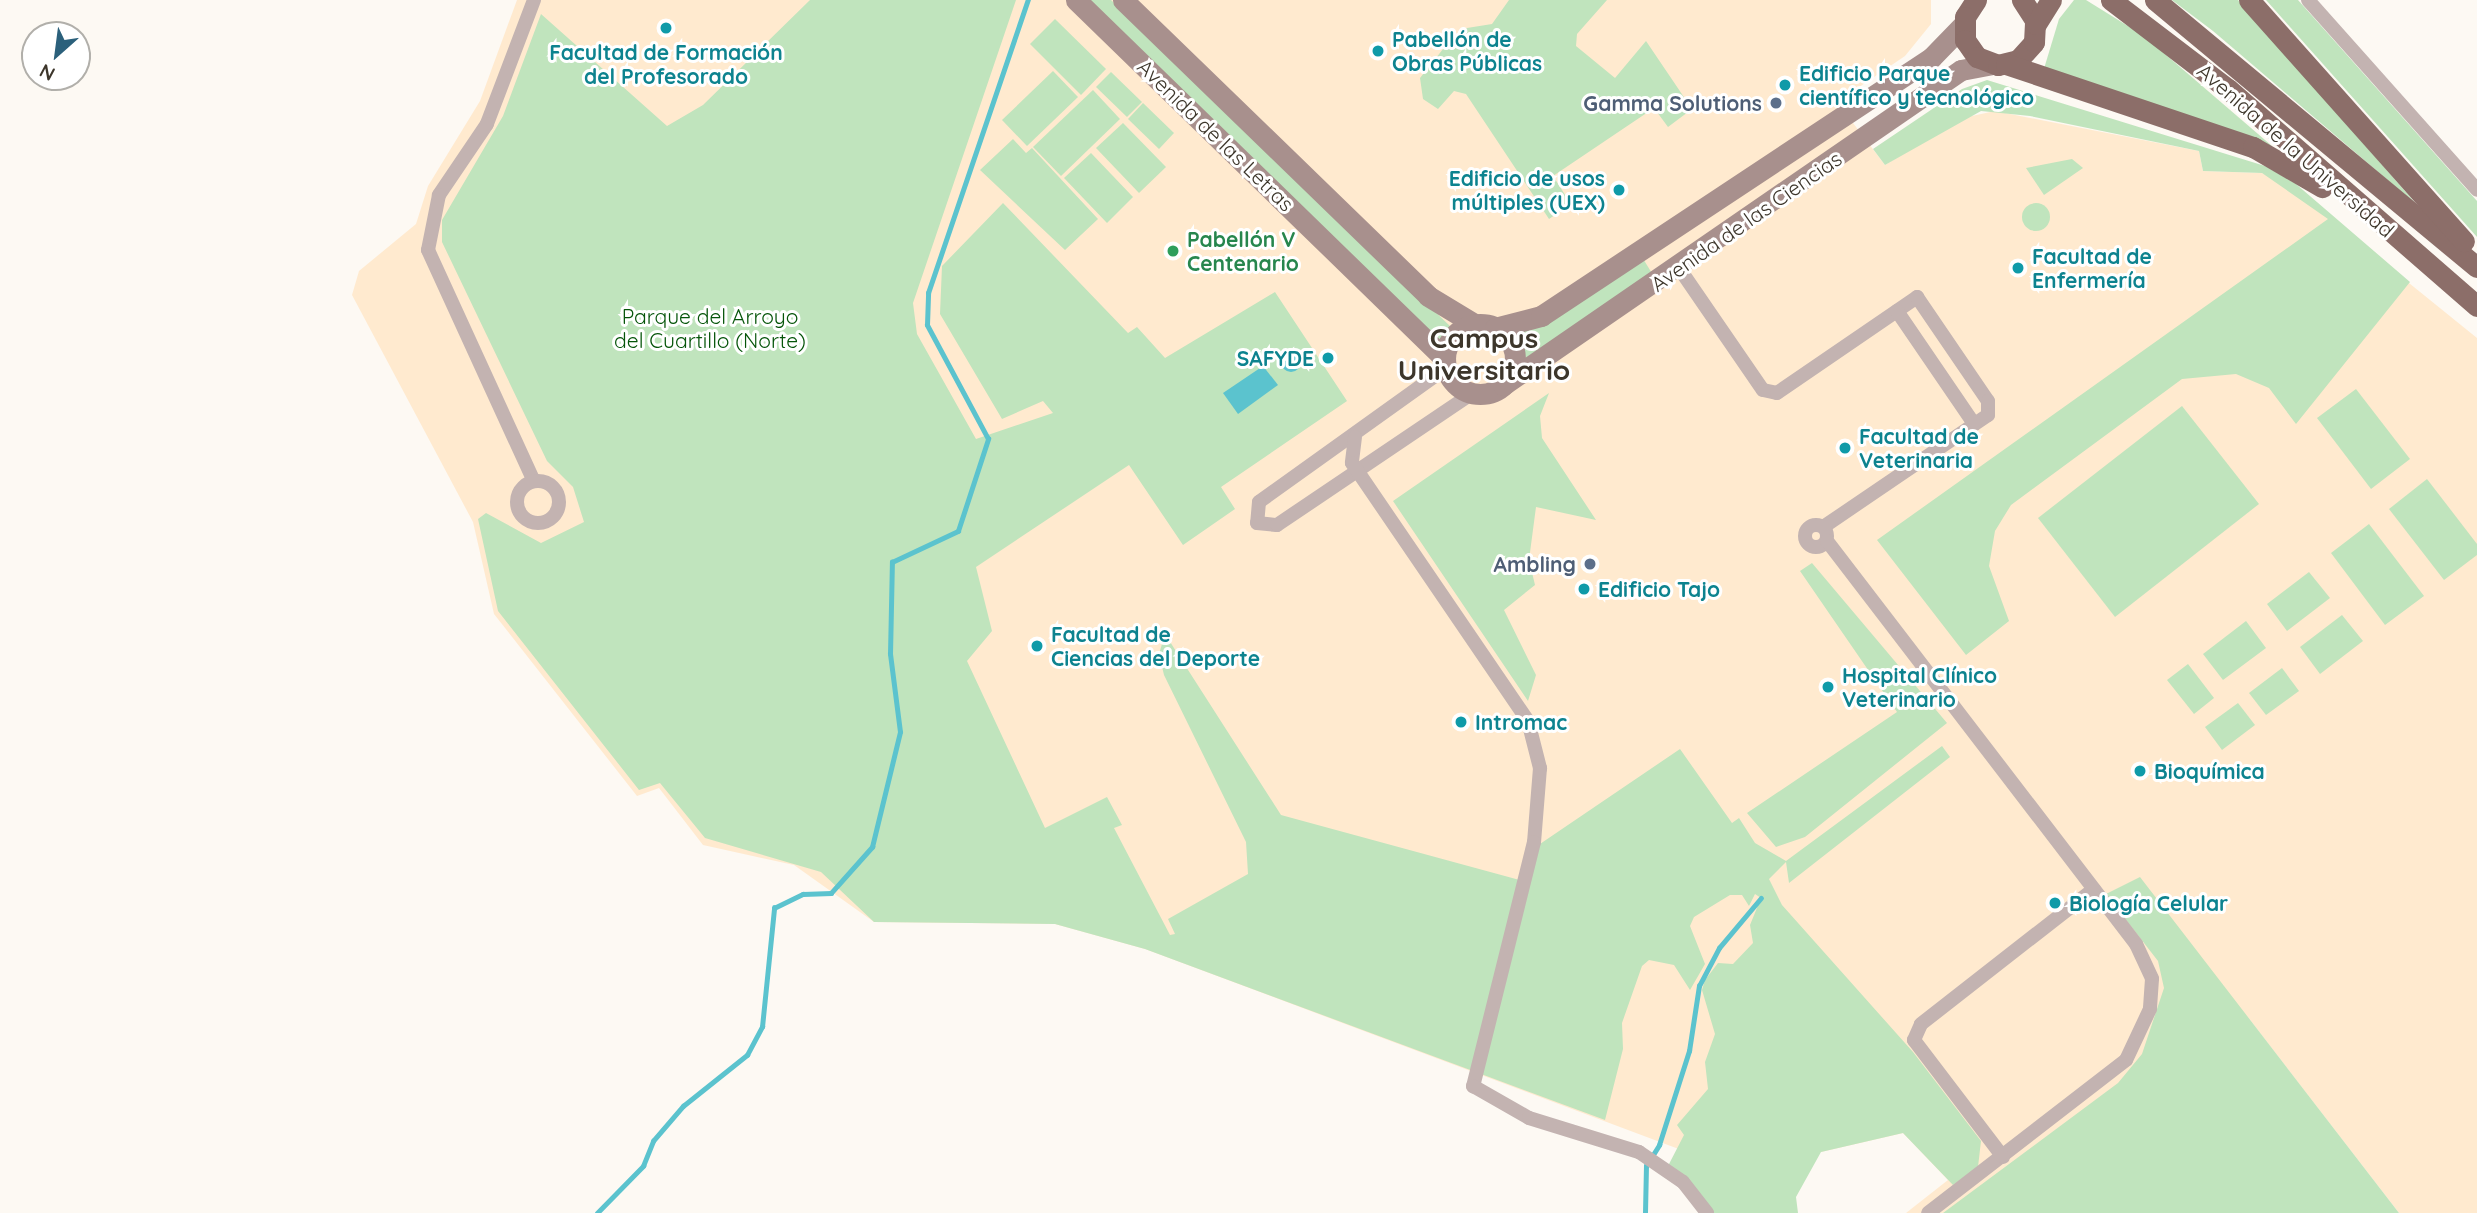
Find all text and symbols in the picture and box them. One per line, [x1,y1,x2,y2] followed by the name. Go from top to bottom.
[658,20,674,36] marker: Facultad de Formación del Profesorado
[21,21,91,91] north arrow
[1392,26,1542,76] place label: Pabellón de Obras Públicas
[549,39,783,89] place label: Facultad de Formación del Profesorado
[1370,43,1386,59] marker: Pabellón de Obras Públicas
[1133,54,1299,216] street label: Avenida de las Letras
[2192,58,2400,242] street label: Avenida de la Universidad
[35,59,59,87] text: N
[1799,60,2034,110] place label: Edificio Parque científico y tecnológico
[1777,77,1793,93] marker: Edificio Parque científico y tecnológico
[1583,90,1762,116] place label: Gamma Solutions
[1768,95,1784,111] marker: Gamma Solutions
[1646,145,1846,297] street label: Avenida de las Ciencias
[1449,165,1605,215] place label: Edificio de usos múltiples (UEX)
[1611,182,1627,198] marker: Edificio de usos múltiples (UEX)
[1187,226,1299,276] place label: Pabellón V Centenario
[1165,243,1181,259] marker: Pabellón V Centenario
[2032,243,2152,293] place label: Facultad de Enfermería
[2010,260,2026,276] marker: Facultad de Enfermería
[614,303,806,353] park label: Parque del Arroyo del Cuartillo (Norte)
[1398,321,1570,387] district label: Campus Universitario
[1237,345,1314,371] place label: SAFYDE
[1320,350,1336,366] marker: SAFYDE
[1859,423,1979,473] place label: Facultad de Veterinaria
[1837,440,1853,456] marker: Facultad de Veterinaria
[1493,551,1576,577] place label: Ambling
[1582,556,1598,572] marker: Ambling
[1598,576,1720,602] place label: Edificio Tajo
[1576,581,1592,597] marker: Edificio Tajo
[1051,621,1260,671] place label: Facultad de Ciencias del Deporte
[1029,638,1045,654] marker: Facultad de Ciencias del Deporte
[1842,662,1997,712] place label: Hospital Clínico Veterinario
[1820,679,1836,695] marker: Hospital Clínico Veterinario
[1475,709,1567,735] place label: Intromac
[1453,714,1469,730] marker: Intromac
[2154,758,2265,784] place label: Bioquímica
[2132,763,2148,779] marker: Bioquímica
[2069,890,2228,916] place label: Biología Celular
[2047,895,2063,911] marker: Biología Celular

